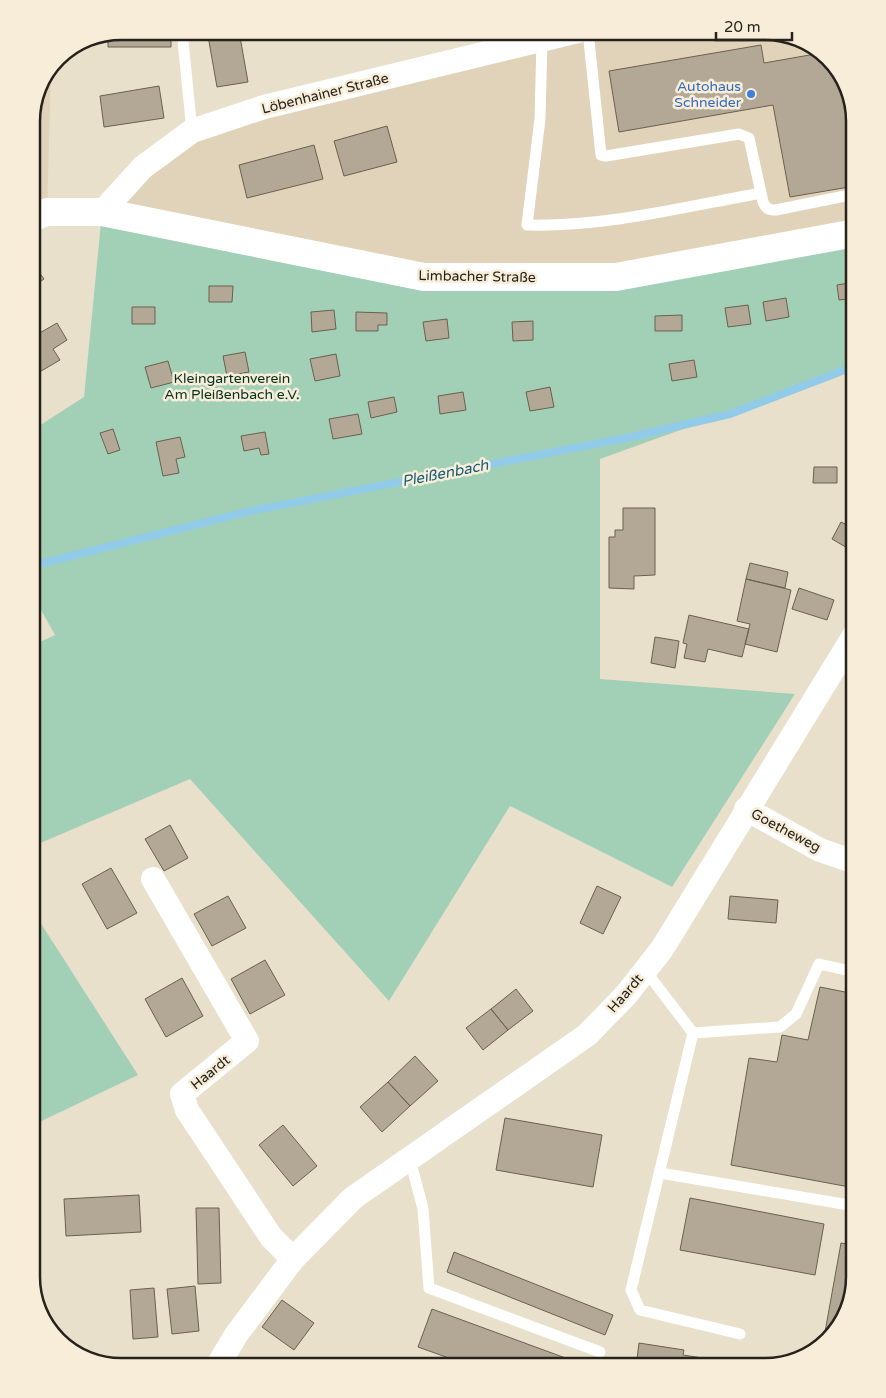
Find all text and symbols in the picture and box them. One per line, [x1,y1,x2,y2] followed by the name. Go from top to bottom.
[716,10,792,42] scale bar
[724,18,761,36] text: 20 m
[260,69,391,118] street label: Löbenhainer Straße
[674,78,742,111] place label: Autohaus Schneider
[745,88,757,100] marker: Autohaus Schneider
[418,267,536,286] street label: Limbacher Straße
[164,370,300,403] park label: Kleingartenverein Am Pleißenbach e.V.
[400,456,491,490] water label: Pleißenbach
[748,805,824,856] street label: Goetheweg
[604,970,647,1016] street label: Haardt
[187,1051,234,1093] street label: Haardt

